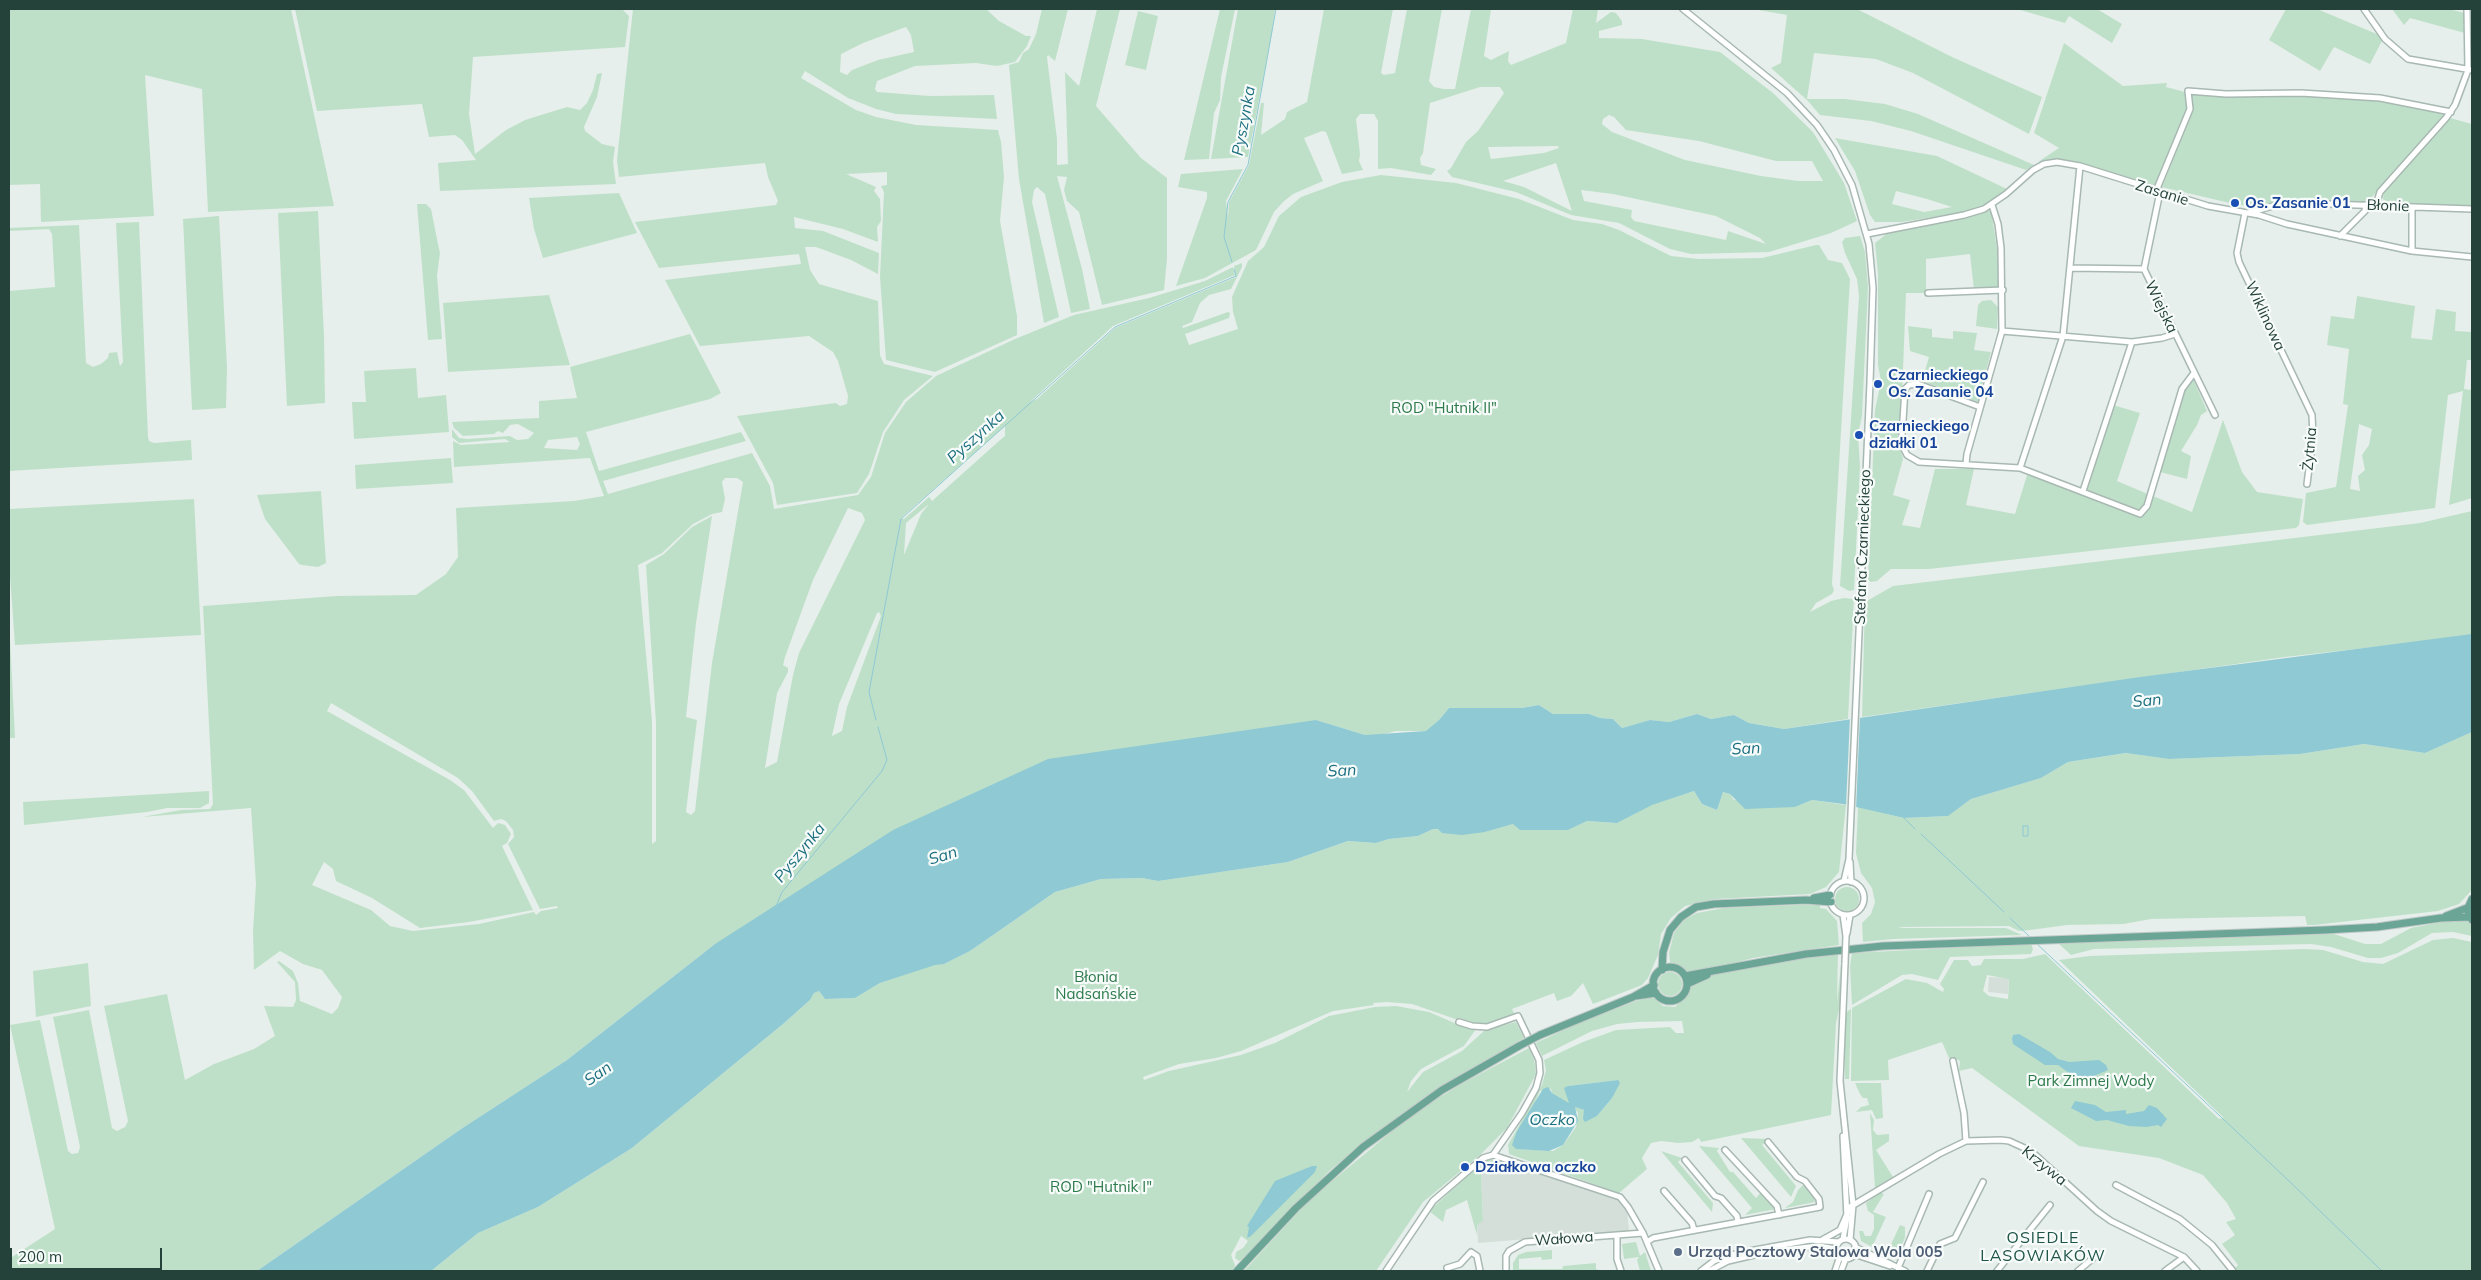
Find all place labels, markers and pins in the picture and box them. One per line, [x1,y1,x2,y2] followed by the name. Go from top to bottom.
[2245,194,2350,212] place label: Os. Zasanie 01
[2229,197,2241,209] marker: Os. Zasanie 01
[1888,366,1993,401] place label: Czarnieckiego Os. Zasanie 04
[1872,378,1884,390] marker: Czarnieckiego Os. Zasanie 04
[1869,417,1969,452] place label: Czarnieckiego działki 01
[1853,429,1865,441] marker: Czarnieckiego działki 01
[1475,1158,1596,1176] place label: Działkowa oczko
[1459,1161,1471,1173] marker: Działkowa oczko
[1688,1243,1943,1261] place label: Urząd Pocztowy Stalowa Wola 005
[1672,1246,1684,1258] marker: Urząd Pocztowy Stalowa Wola 005

